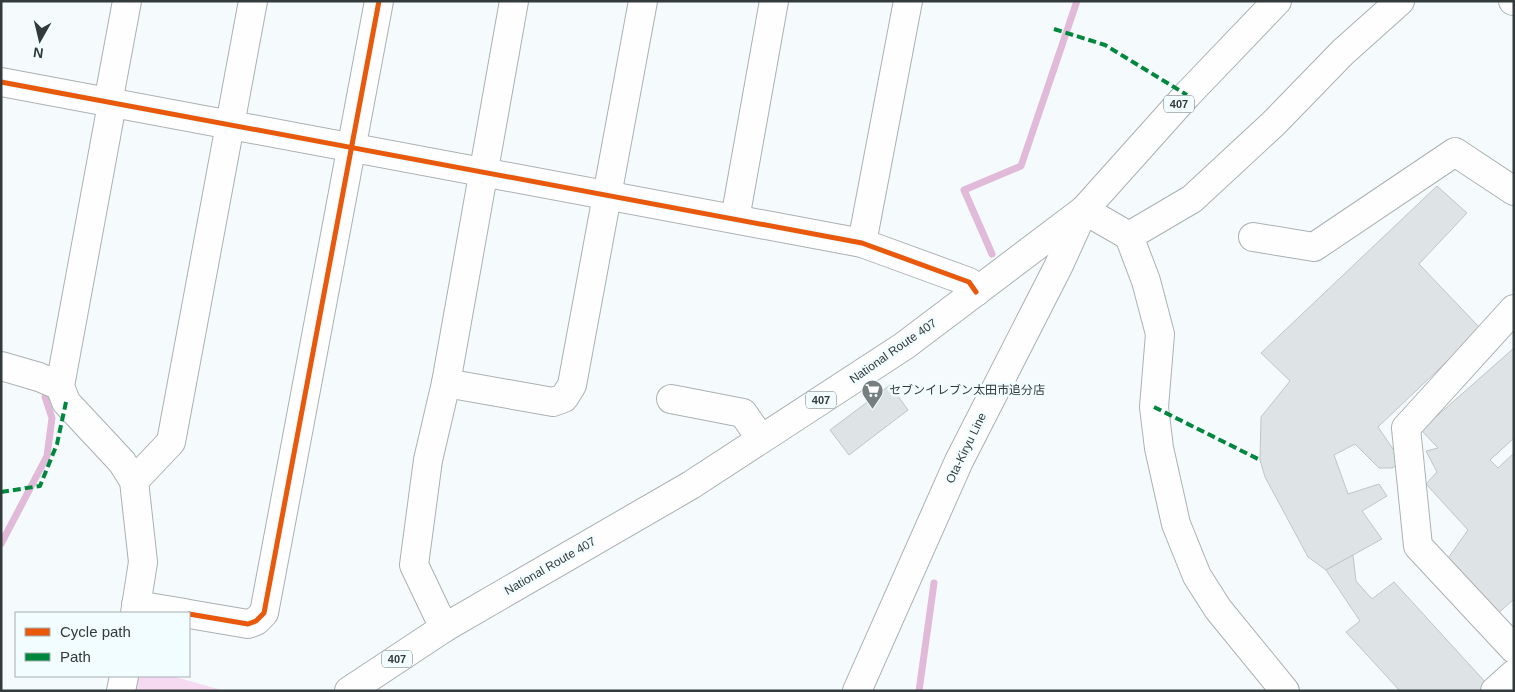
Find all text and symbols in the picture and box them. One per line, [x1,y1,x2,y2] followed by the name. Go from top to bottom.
[15,15,65,65] north arrow
[32,44,44,62] text: N
[1164,96,1194,112] road number: 407
[847,316,939,386] street label: National Route 407
[861,378,885,409] supermarket icon: セブンイレブン太田市追分店
[889,383,1045,397] place label: セブンイレブン太田市追分店
[806,392,836,408] road number: 407
[943,410,989,486] street label: Ota-Kiryu Line
[502,534,598,598] street label: National Route 407
[15,612,190,677] legend
[60,623,131,640] text: Cycle path
[60,648,91,665] text: Path
[382,651,412,668] road number: 407

